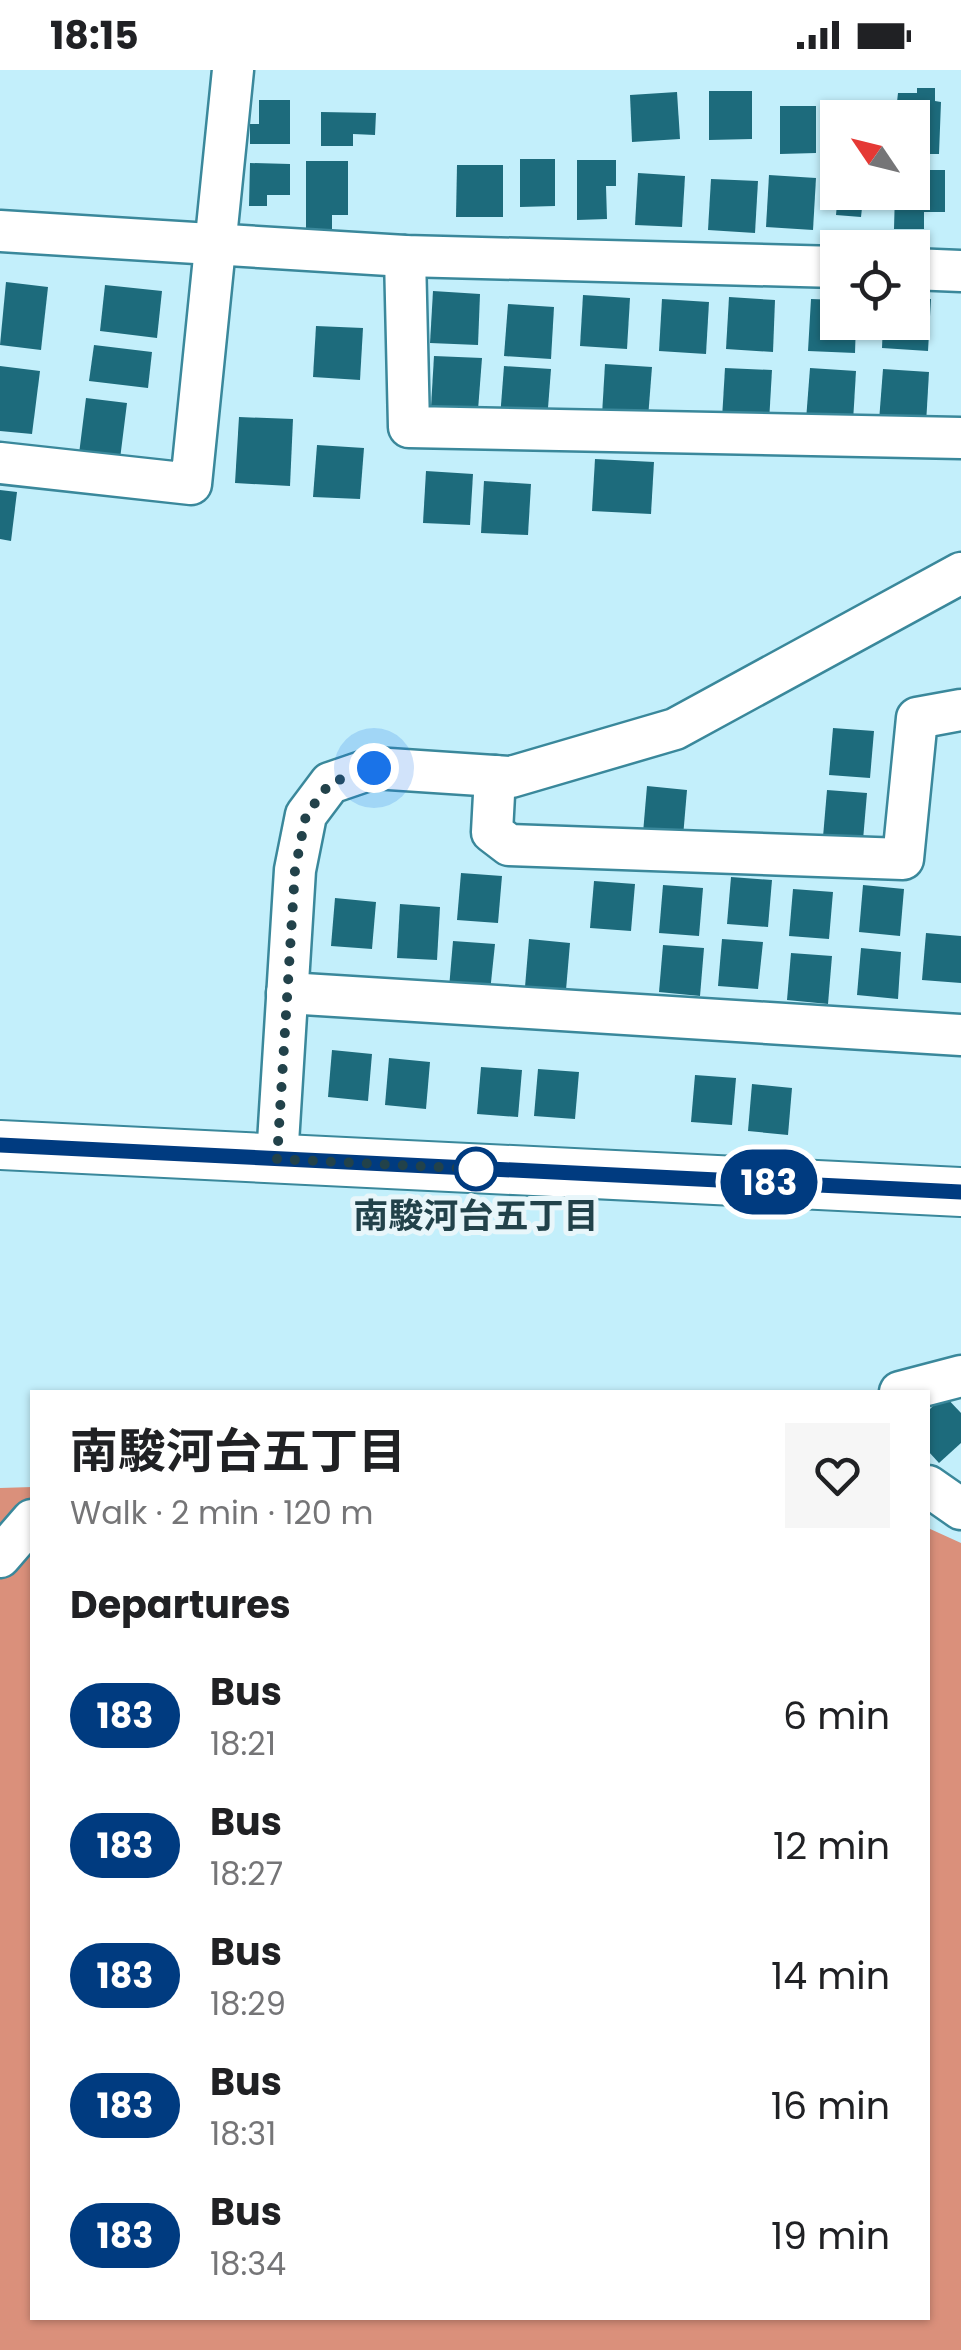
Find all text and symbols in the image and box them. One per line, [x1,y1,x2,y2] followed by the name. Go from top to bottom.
[50,9,139,62] text: 18:15
[820,100,930,210] north arrow
[820,100,930,340] map controls
[820,230,930,340] button: locate
[349,743,399,793] your location
[455,1148,497,1190] marker: 南駿河台五丁目
[712,1150,826,1214] line badge: 183
[740,1158,798,1207] text: 183
[353,1191,599,1240] place label: 南駿河台五丁目
[70,1418,406,1485] text: 南駿河台五丁目
[785,1423,890,1528] button: heart
[70,1490,373,1535] text: Walk · 2 min · 120 m
[70,1578,291,1631] text: Departures
[210,1665,282,1718] text: Bus
[783,1689,890,1742] text: 6 min
[96,1691,154,1740] text: 183
[210,1721,276,1766] text: 18:21
[210,1795,282,1848] text: Bus
[773,1819,890,1872] text: 12 min
[96,1821,154,1870] text: 183
[210,1851,283,1896] text: 18:27
[210,1925,282,1978] text: Bus
[771,1949,890,2002] text: 14 min
[96,1951,154,2000] text: 183
[210,1981,286,2026] text: 18:29
[210,2055,282,2108] text: Bus
[771,2079,890,2132] text: 16 min
[96,2081,154,2130] text: 183
[210,2111,276,2156] text: 18:31
[210,2185,282,2238] text: Bus
[771,2209,890,2262] text: 19 min
[96,2211,154,2260] text: 183
[210,2241,286,2286] text: 18:34

